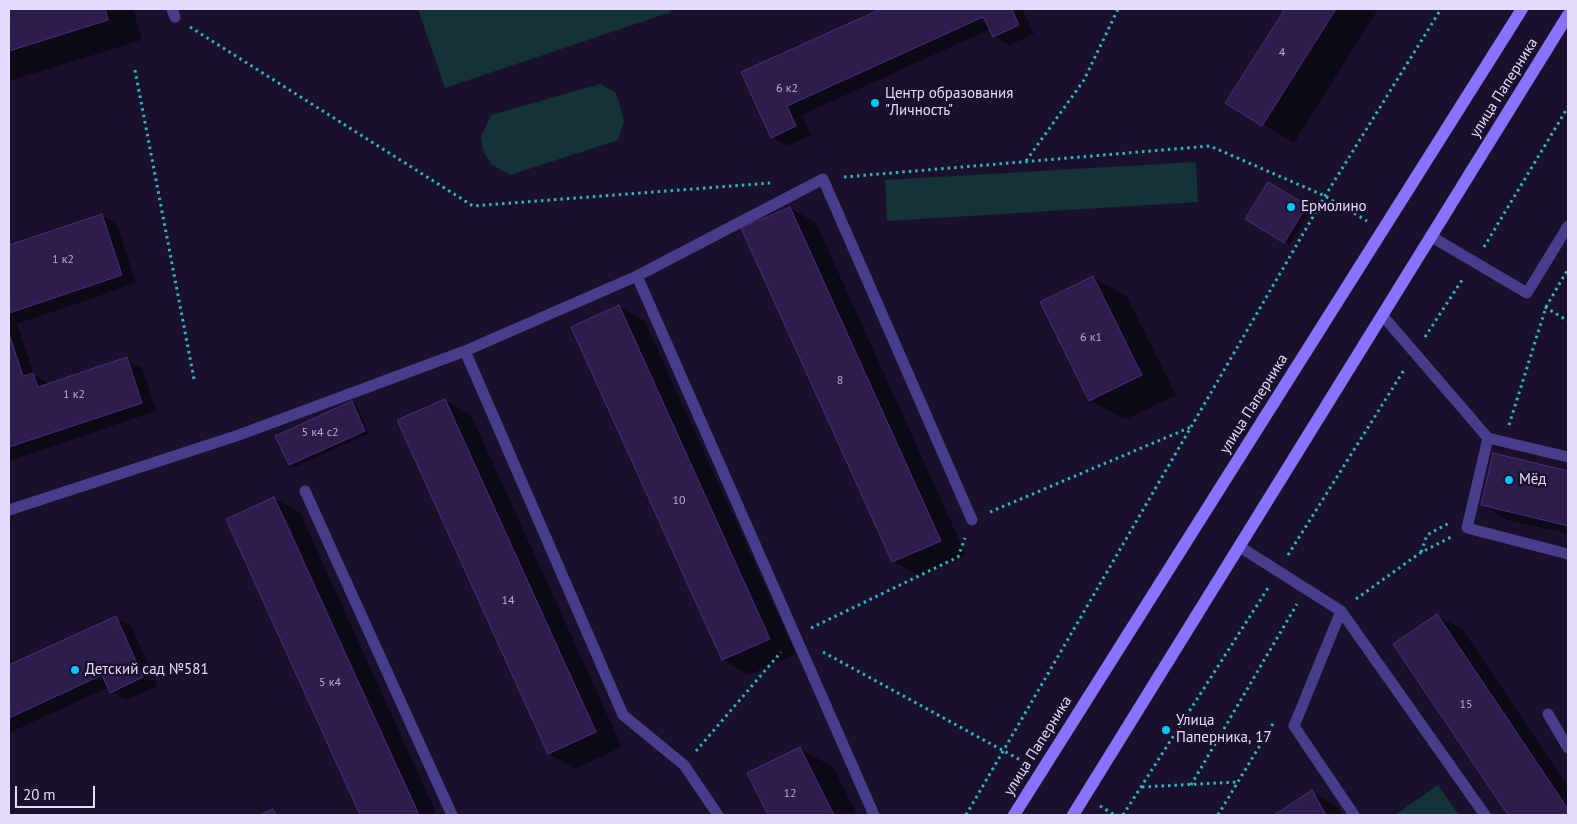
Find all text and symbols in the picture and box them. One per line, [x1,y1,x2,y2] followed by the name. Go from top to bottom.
[1466,35,1542,141] street label: улица Паперника
[1279,46,1285,60] house number: 4
[776,82,798,96] house number: 6 к2
[885,85,1013,120] place label: Центр образования "Личность"
[869,97,881,109] marker: Центр образования "Личность"
[1301,198,1367,216] place label: Ермолино
[1285,201,1297,213] marker: Ермолино
[52,253,74,267] house number: 1 к2
[1080,331,1102,345] house number: 6 к1
[1216,351,1292,457] street label: улица Паперника
[837,374,843,388] house number: 8
[63,388,85,402] house number: 1 к2
[301,426,339,440] house number: 5 к4 с2
[1519,471,1546,489] place label: Мёд
[1503,474,1515,486] marker: Мёд
[672,494,686,508] house number: 10
[501,594,515,608] house number: 14
[85,661,209,679] place label: Детский сад №581
[69,664,81,676] marker: Детский сад №581
[319,676,341,690] house number: 5 к4
[1000,693,1076,799] street label: улица Паперника
[1459,698,1473,712] house number: 15
[1176,712,1272,747] place label: Улица Паперника, 17
[1160,724,1172,736] marker: Улица Паперника, 17
[18,776,98,808] scale bar
[23,785,56,804] text: 20 m
[783,787,797,801] house number: 12

